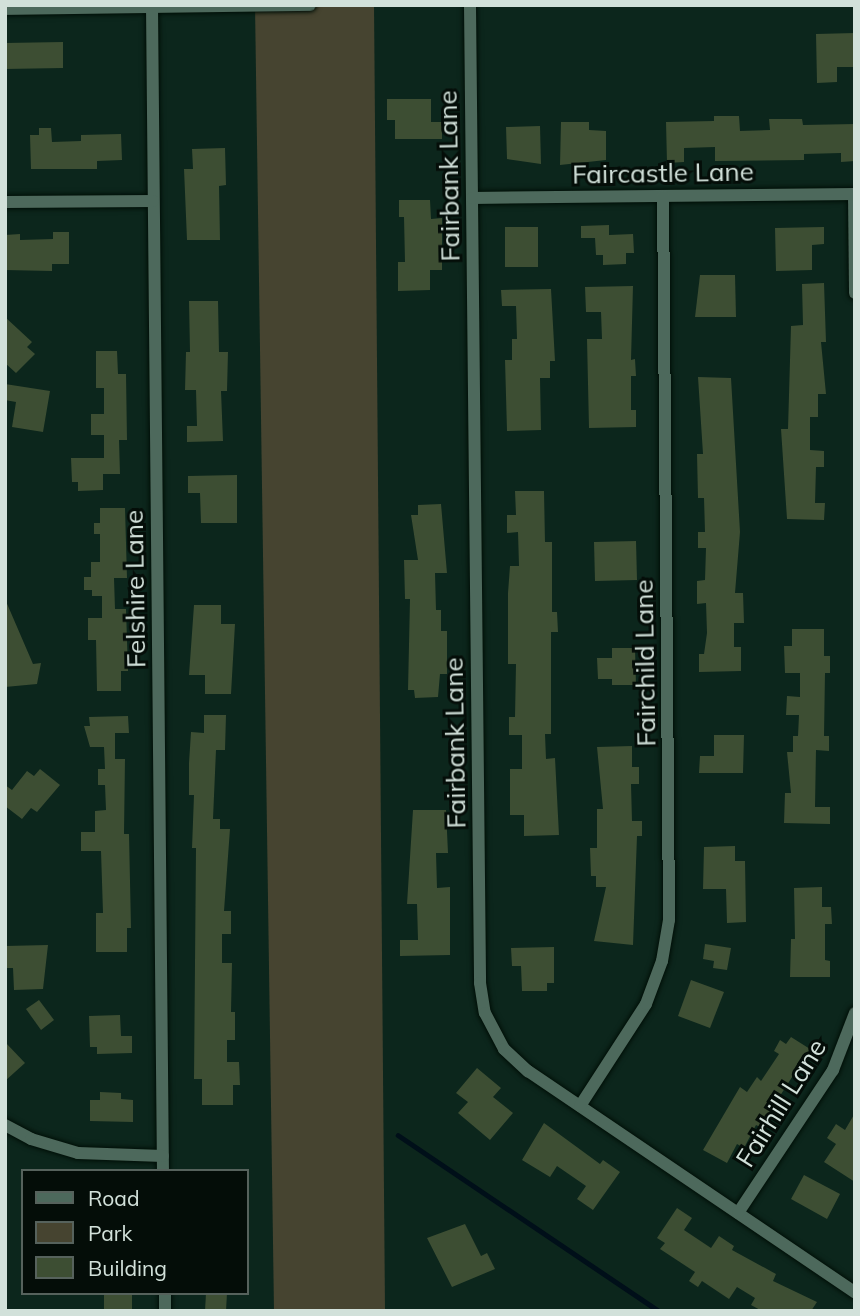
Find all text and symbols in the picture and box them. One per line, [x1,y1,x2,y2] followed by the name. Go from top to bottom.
[432,90,466,262] street label: Fairbank Lane
[572,156,754,190] street label: Faircastle Lane
[118,510,152,668] street label: Felshire Lane
[628,579,662,747] street label: Fairchild Lane
[438,657,472,829] street label: Fairbank Lane
[729,1033,833,1173] street label: Fairhill Lane
[21,1169,248,1295] legend
[88,1185,139,1211] text: Road
[88,1220,132,1246] text: Park
[88,1255,167,1281] text: Building

